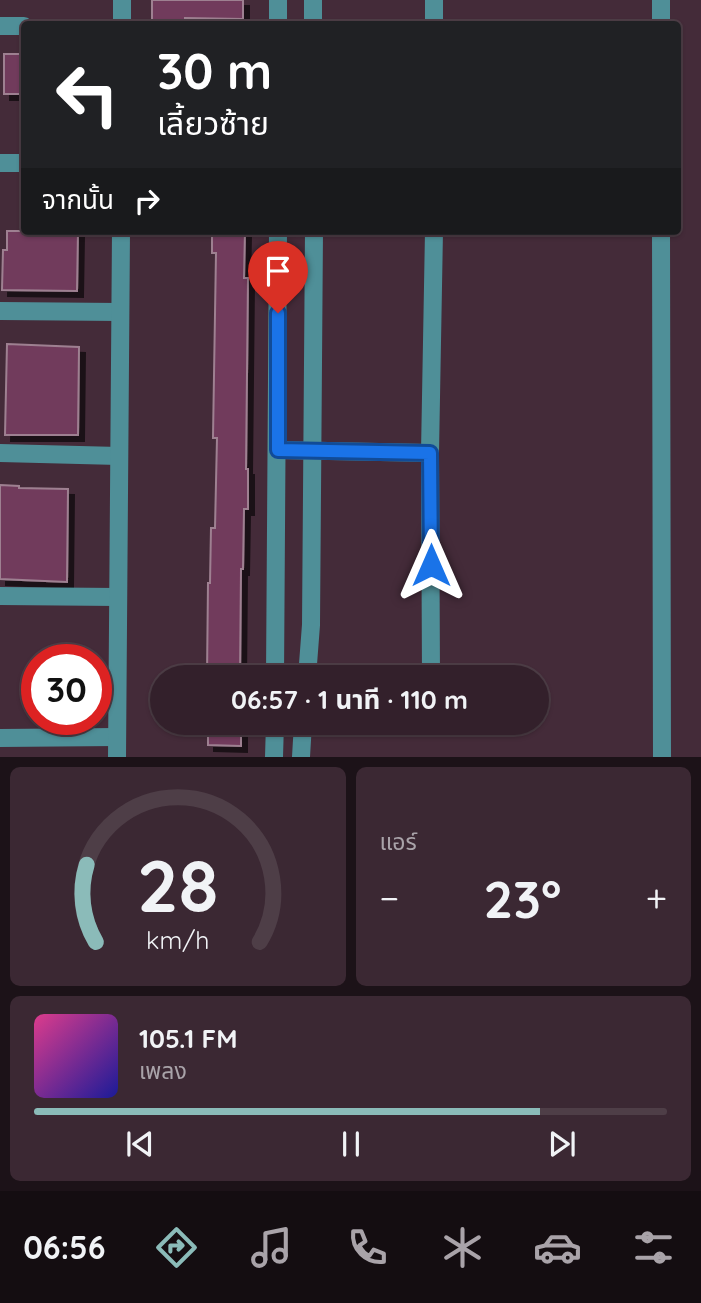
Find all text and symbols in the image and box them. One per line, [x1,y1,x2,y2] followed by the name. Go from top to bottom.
[157,40,272,101] text: 30 m
[42,49,133,140] icon: left
[157,103,269,143] text: เลี้ยวซ้าย
[128,182,166,220] icon: right
[42,183,114,216] text: จากนั้น
[248,241,308,313] pin
[259,252,297,290] icon: arrive
[394,528,468,602] position arrow
[21,644,112,735] speed limit sign: 30
[231,683,468,716] text: 06:57 · 1 นาที · 110 m
[380,827,417,856] text: แอร์
[137,840,218,931] text: 28
[483,866,561,931] text: 23°
[380,874,399,922] text: −
[646,874,667,922] text: +
[146,924,209,955] text: km/h
[139,1022,238,1055] text: 105.1 FM
[139,1056,187,1085] text: เพลง
[121,1125,159,1163] icon: previous
[332,1125,370,1163] icon: pause
[543,1125,581,1163] icon: next
[152,1223,201,1272] icon: directions
[247,1223,296,1272] icon: music
[343,1223,392,1272] icon: phone
[438,1223,487,1272] icon: climate
[533,1223,582,1272] icon: car
[629,1223,678,1272] icon: filters
[23,1227,105,1267] text: 06:56

